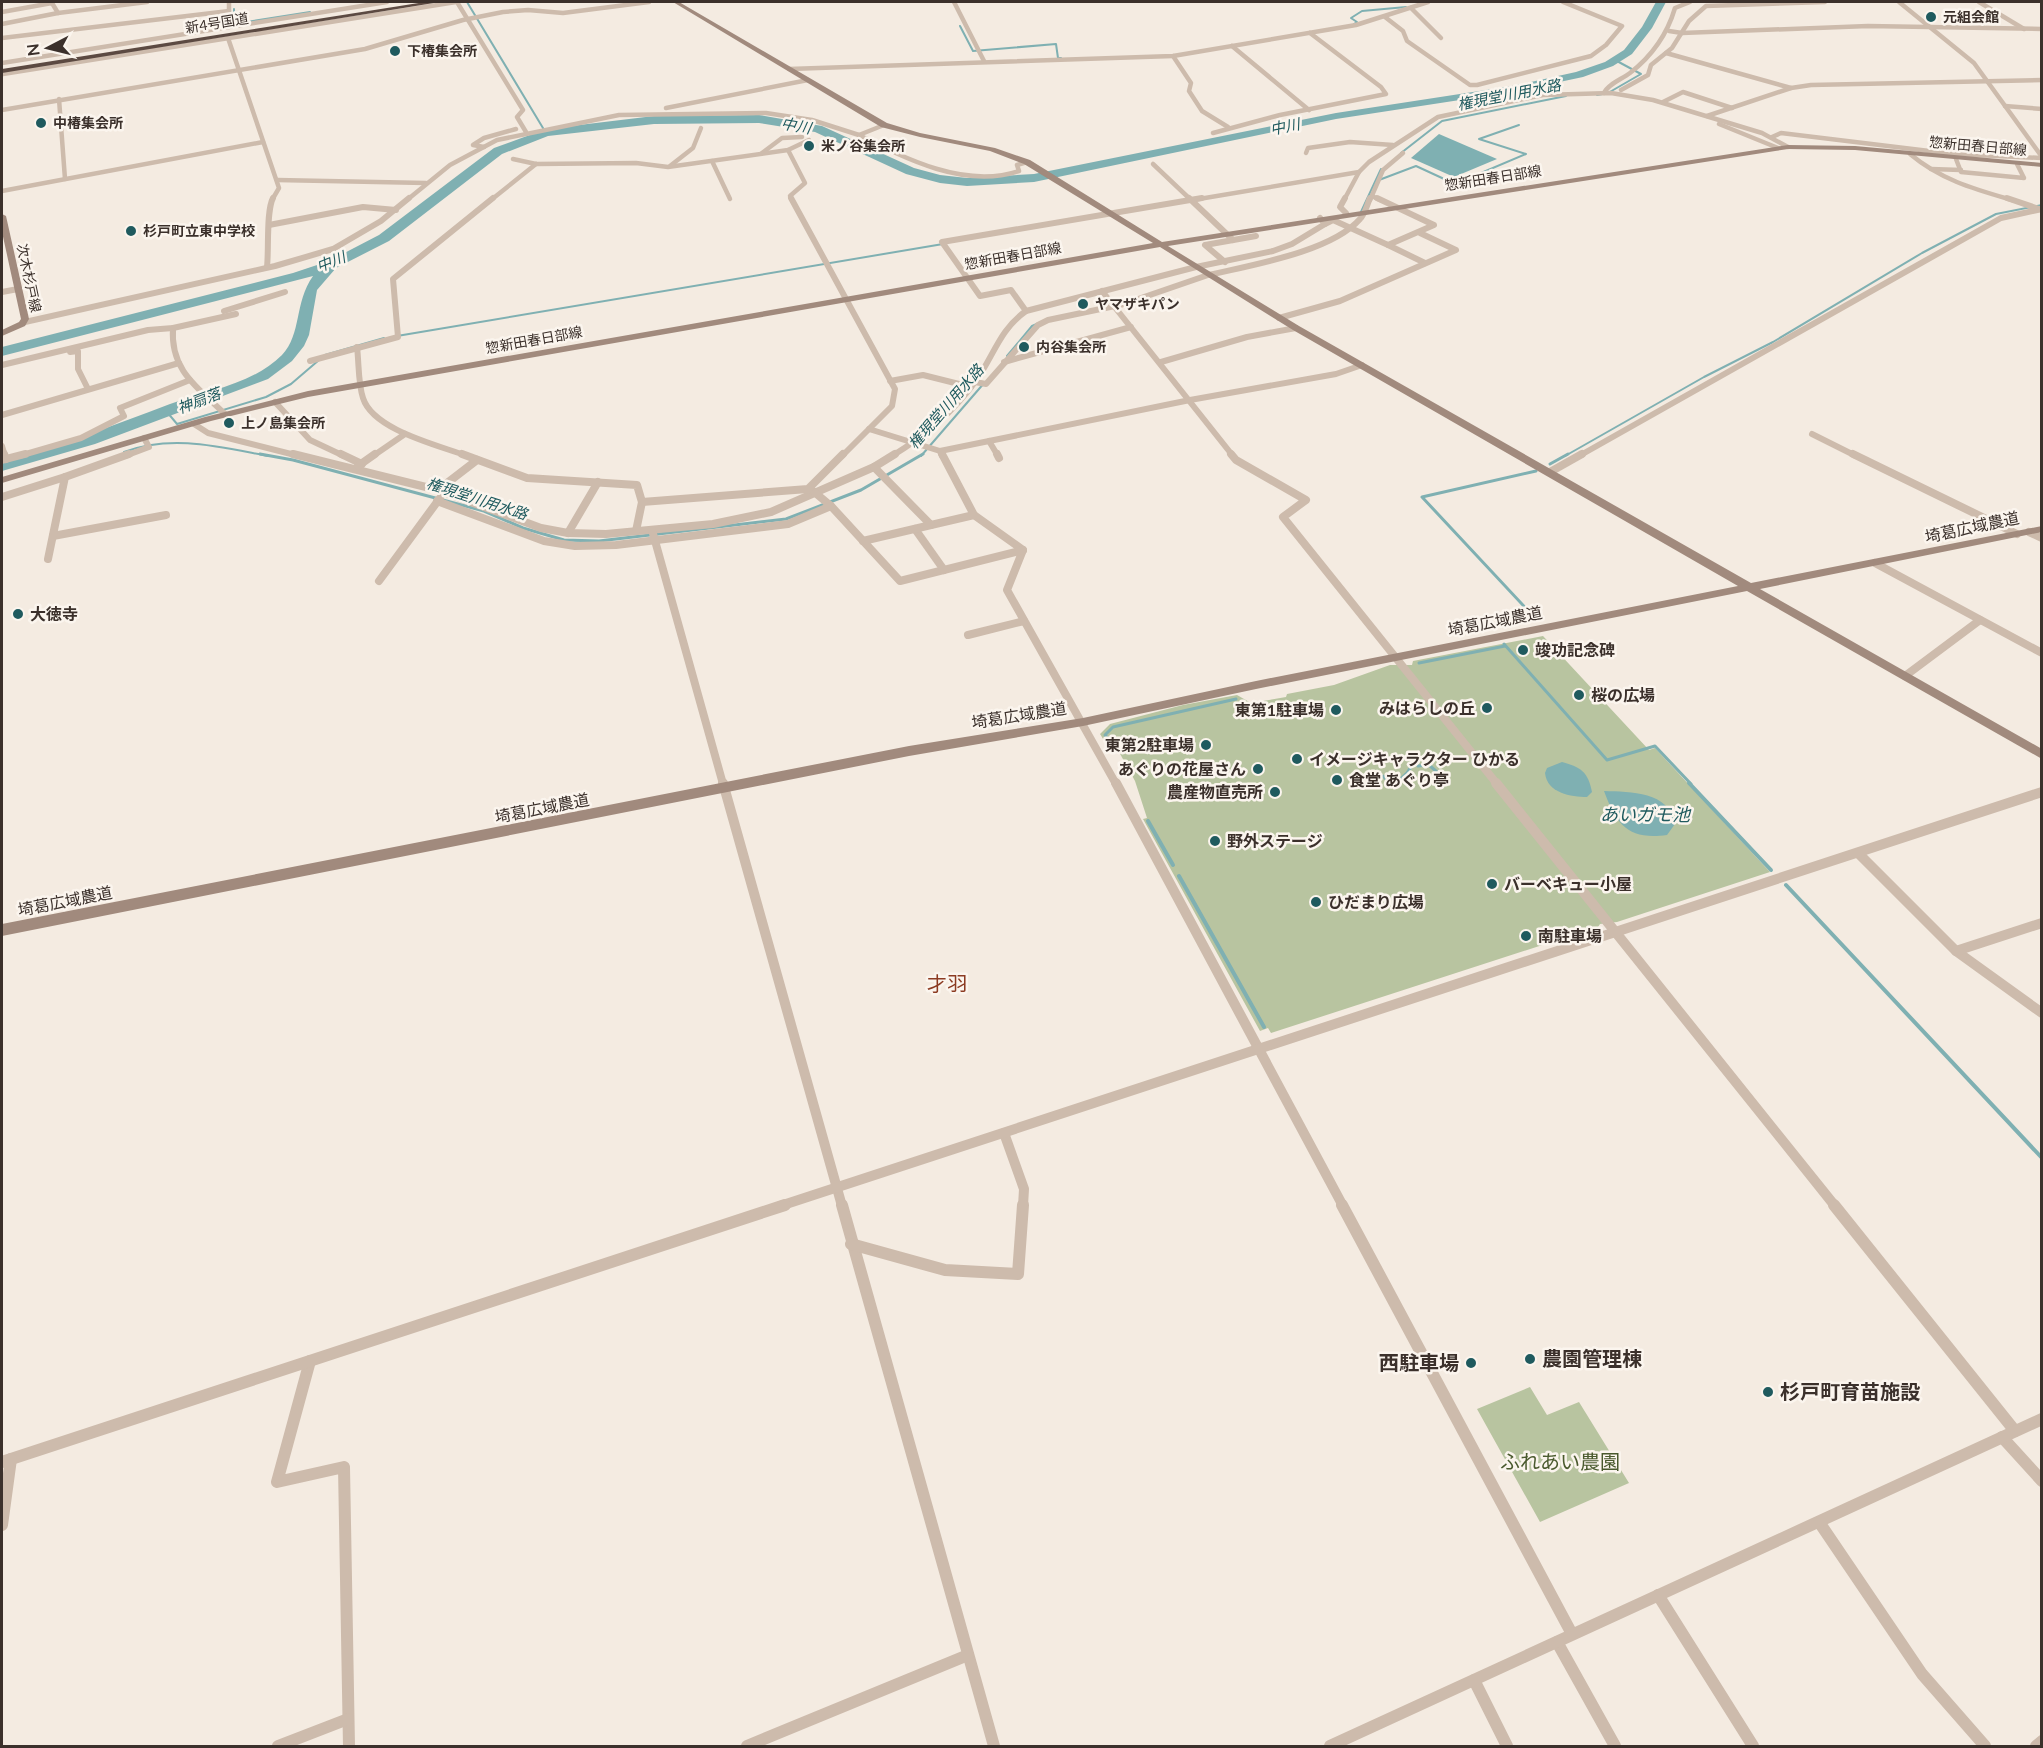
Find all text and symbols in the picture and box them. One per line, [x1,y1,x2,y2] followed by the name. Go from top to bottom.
[1943,8,1999,25] place label: 元組会館
[184,9,250,36] street label: 新4号国道
[1924,10,1938,24] marker: 元組会館
[18,18,78,78] north arrow
[407,42,477,59] place label: 下椿集会所
[22,43,43,57] text: N
[388,44,402,58] marker: 下椿集会所
[1456,75,1564,113] water label: 権現堂川用水路
[53,114,123,131] place label: 中椿集会所
[780,114,814,137] water label: 中川
[1268,114,1303,138] water label: 中川
[34,116,48,130] marker: 中椿集会所
[1928,133,2028,158] street label: 惣新田春日部線
[821,137,905,154] place label: 米ノ谷集会所
[802,139,816,153] marker: 米ノ谷集会所
[1443,161,1543,194] street label: 惣新田春日部線
[143,222,255,239] place label: 杉戸町立東中学校
[124,224,138,238] marker: 杉戸町立東中学校
[963,239,1063,272] street label: 惣新田春日部線
[14,242,45,314] street label: 次木杉戸線
[313,246,350,275] water label: 中川
[1095,295,1180,312] place label: ヤマザキパン
[1076,297,1090,311] marker: ヤマザキパン
[484,323,584,356] street label: 惣新田春日部線
[1036,338,1106,355] place label: 内谷集会所
[1017,340,1031,354] marker: 内谷集会所
[904,359,988,452] water label: 権現堂川用水路
[174,383,225,417] water label: 神扇落
[241,414,325,431] place label: 上ノ島集会所
[222,416,236,430] marker: 上ノ島集会所
[425,473,532,523] water label: 権現堂川用水路
[1923,507,2021,546] street label: 埼葛広域農道
[1446,602,1544,639] street label: 埼葛広域農道
[30,604,78,623] place label: 大徳寺
[11,607,25,621] marker: 大徳寺
[1535,640,1615,659] place label: 竣功記念碑
[1516,643,1530,657] marker: 竣功記念碑
[1591,685,1655,704] place label: 桜の広場
[1572,688,1586,702] marker: 桜の広場
[970,698,1068,731] street label: 埼葛広域農道
[1379,698,1475,717] place label: みはらしの丘
[1235,700,1324,719] place label: 東第1駐車場
[1480,701,1494,715] marker: みはらしの丘
[1329,703,1343,717] marker: 東第1駐車場
[1105,735,1194,754] place label: 東第2駐車場
[1199,738,1213,752] marker: 東第2駐車場
[1309,749,1520,768] place label: イメージキャラクター ひかる
[1290,752,1304,766] marker: イメージキャラクター ひかる
[1118,759,1246,778] place label: あぐりの花屋さん
[1251,762,1265,776] marker: あぐりの花屋さん
[1349,770,1449,789] place label: 食堂 あぐり亭
[1330,773,1344,787] marker: 食堂 あぐり亭
[1167,782,1263,801] place label: 農産物直売所
[1268,785,1282,799] marker: 農産物直売所
[493,789,591,826] street label: 埼葛広域農道
[1600,803,1692,825] water label: あいガモ池
[1227,831,1323,850] place label: 野外ステージ
[1208,834,1222,848] marker: 野外ステージ
[1504,874,1632,893] place label: バーベキュー小屋
[1485,877,1499,891] marker: バーベキュー小屋
[16,882,114,919] street label: 埼葛広域農道
[1328,892,1424,911] place label: ひだまり広場
[1309,895,1323,909] marker: ひだまり広場
[1538,926,1602,945] place label: 南駐車場
[1519,929,1533,943] marker: 南駐車場
[927,971,967,995] district label: 才羽
[1542,1346,1642,1370] place label: 農園管理棟
[1379,1350,1459,1374] place label: 西駐車場
[1523,1352,1537,1366] marker: 農園管理棟
[1464,1356,1478,1370] marker: 西駐車場
[1780,1379,1920,1403] place label: 杉戸町育苗施設
[1761,1385,1775,1399] marker: 杉戸町育苗施設
[1500,1449,1620,1473] park label: ふれあい農園

